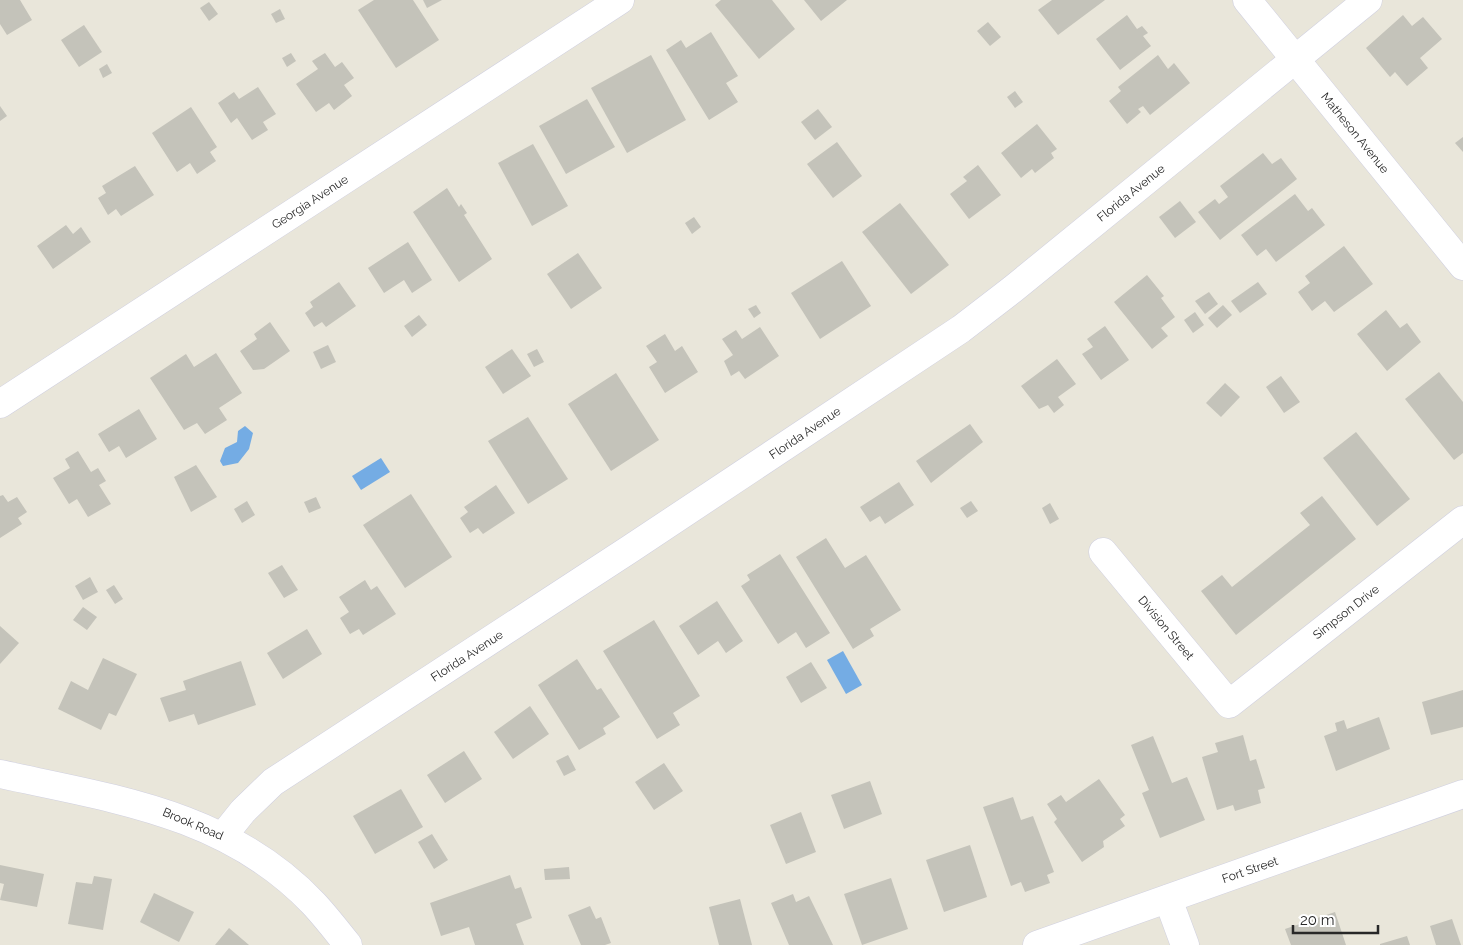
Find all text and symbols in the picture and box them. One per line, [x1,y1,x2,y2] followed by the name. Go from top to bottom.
[1318,90,1392,176] street label: Matheson Avenue
[1094,161,1168,225] street label: Florida Avenue
[269,172,351,232] street label: Georgia Avenue
[767,404,843,462] street label: Florida Avenue
[1310,582,1382,642] street label: Simpson Drive
[1135,593,1197,663] street label: Division Street
[428,627,506,685] street label: Florida Avenue
[161,805,225,843] street label: Brook Road
[1220,854,1280,886] street label: Fort Street
[1293,902,1378,934] scale bar
[1300,911,1335,929] text: 20 m

